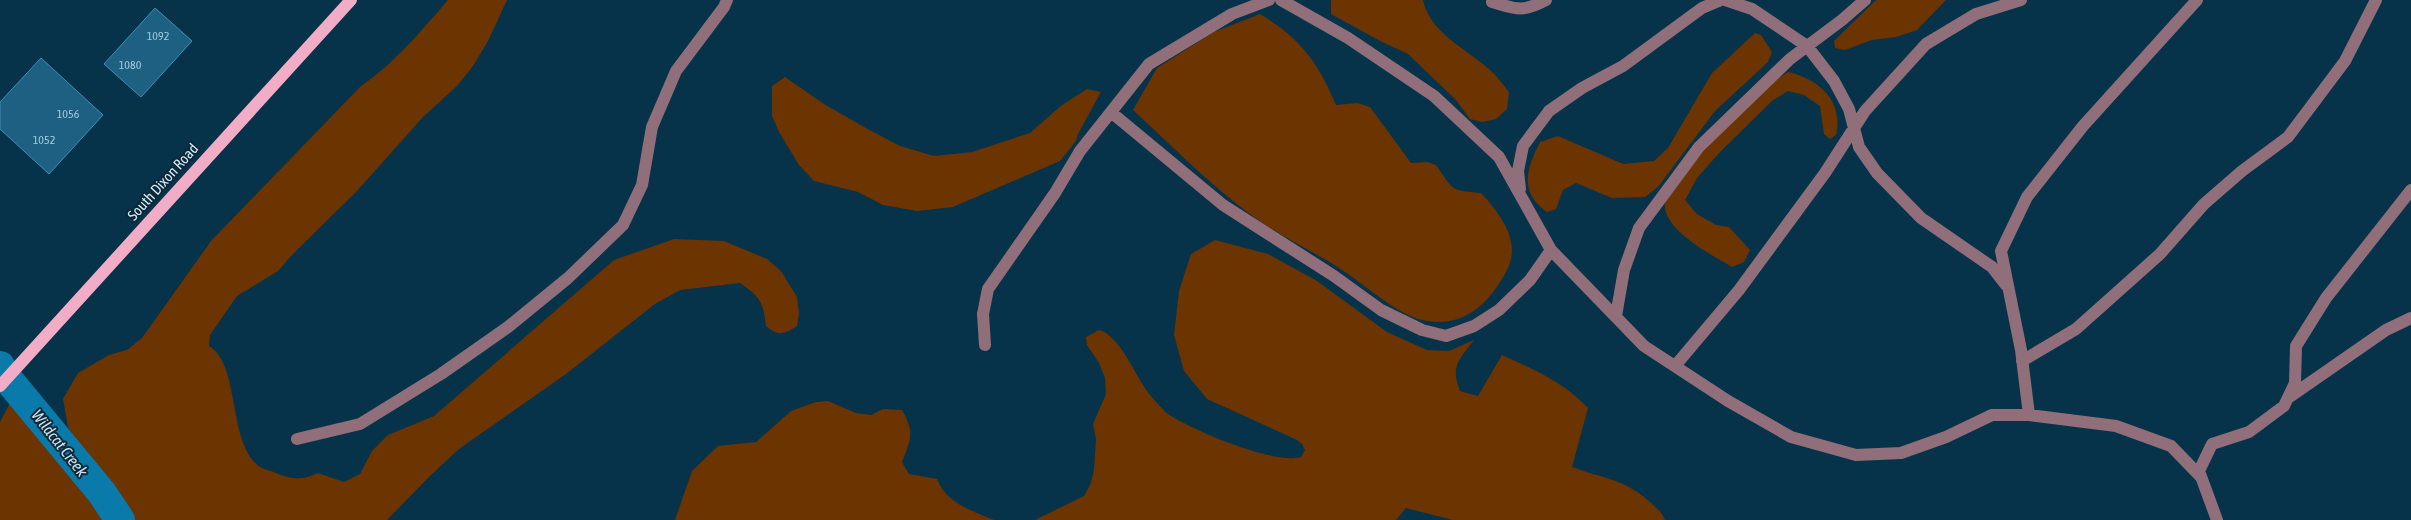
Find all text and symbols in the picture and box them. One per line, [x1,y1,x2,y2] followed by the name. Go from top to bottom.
[147,29,169,43] house number: 1092
[119,58,142,72] house number: 1080
[57,107,80,121] house number: 1056
[33,133,55,147] house number: 1052
[124,140,201,223] street label: South Dixon Road
[28,406,92,481] water label: Wildcat Creek

